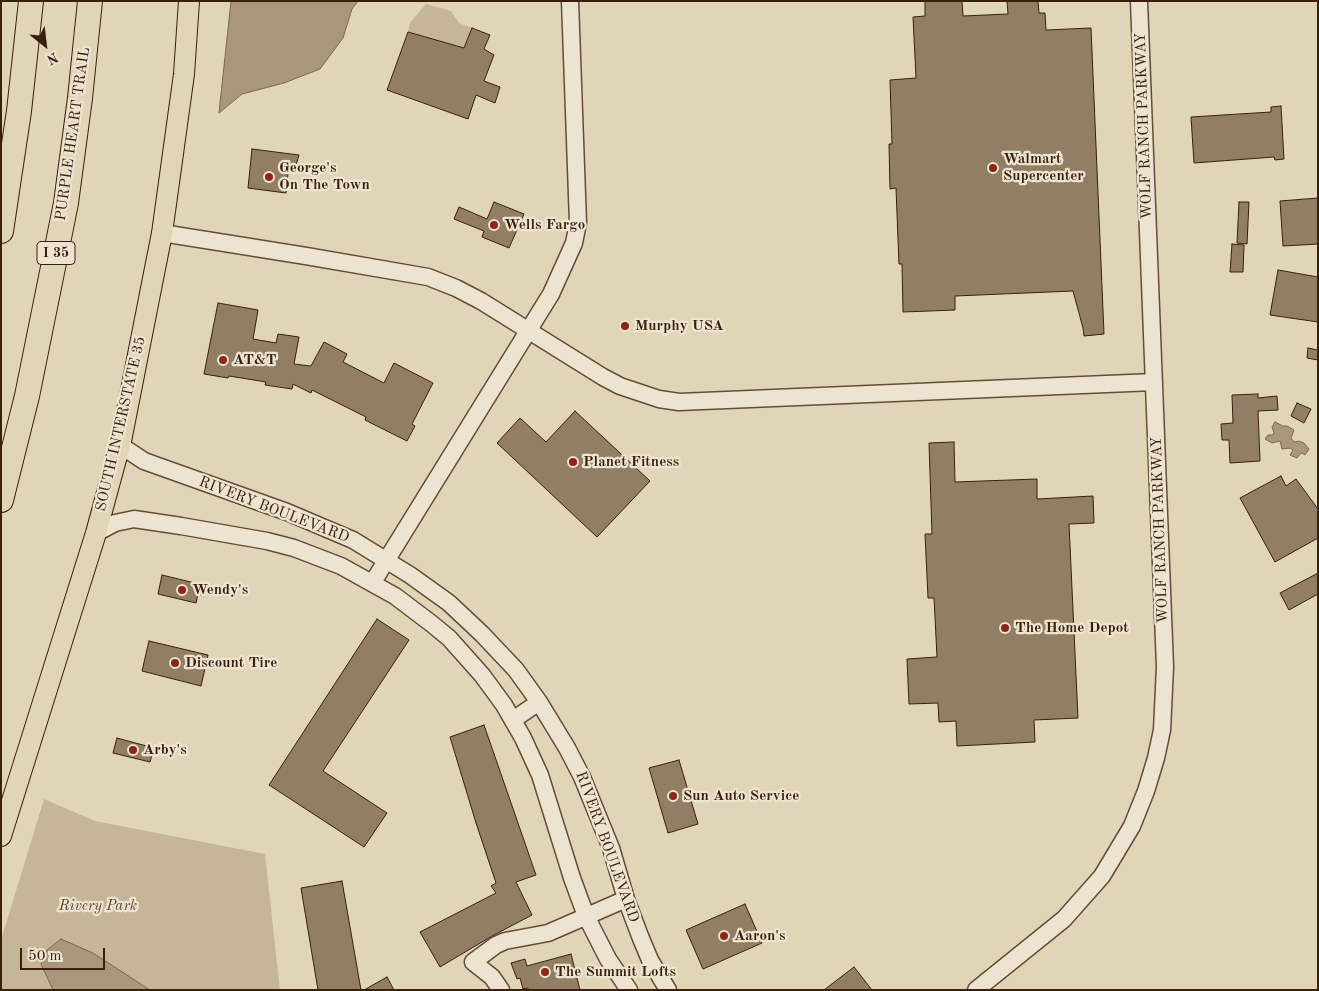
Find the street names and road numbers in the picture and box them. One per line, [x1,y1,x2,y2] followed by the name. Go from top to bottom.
[1132,32,1156,220] street label: WOLF RANCH PARKWAY
[52,46,94,222] street label: PURPLE HEART TRAIL
[37,242,75,264] road number: I 35
[92,335,150,513] street label: SOUTH INTERSTATE 35
[1148,436,1172,624] street label: WOLF RANCH PARKWAY
[196,473,352,547] street label: RIVERY BOULEVARD
[571,769,643,925] street label: RIVERY BOULEVARD

